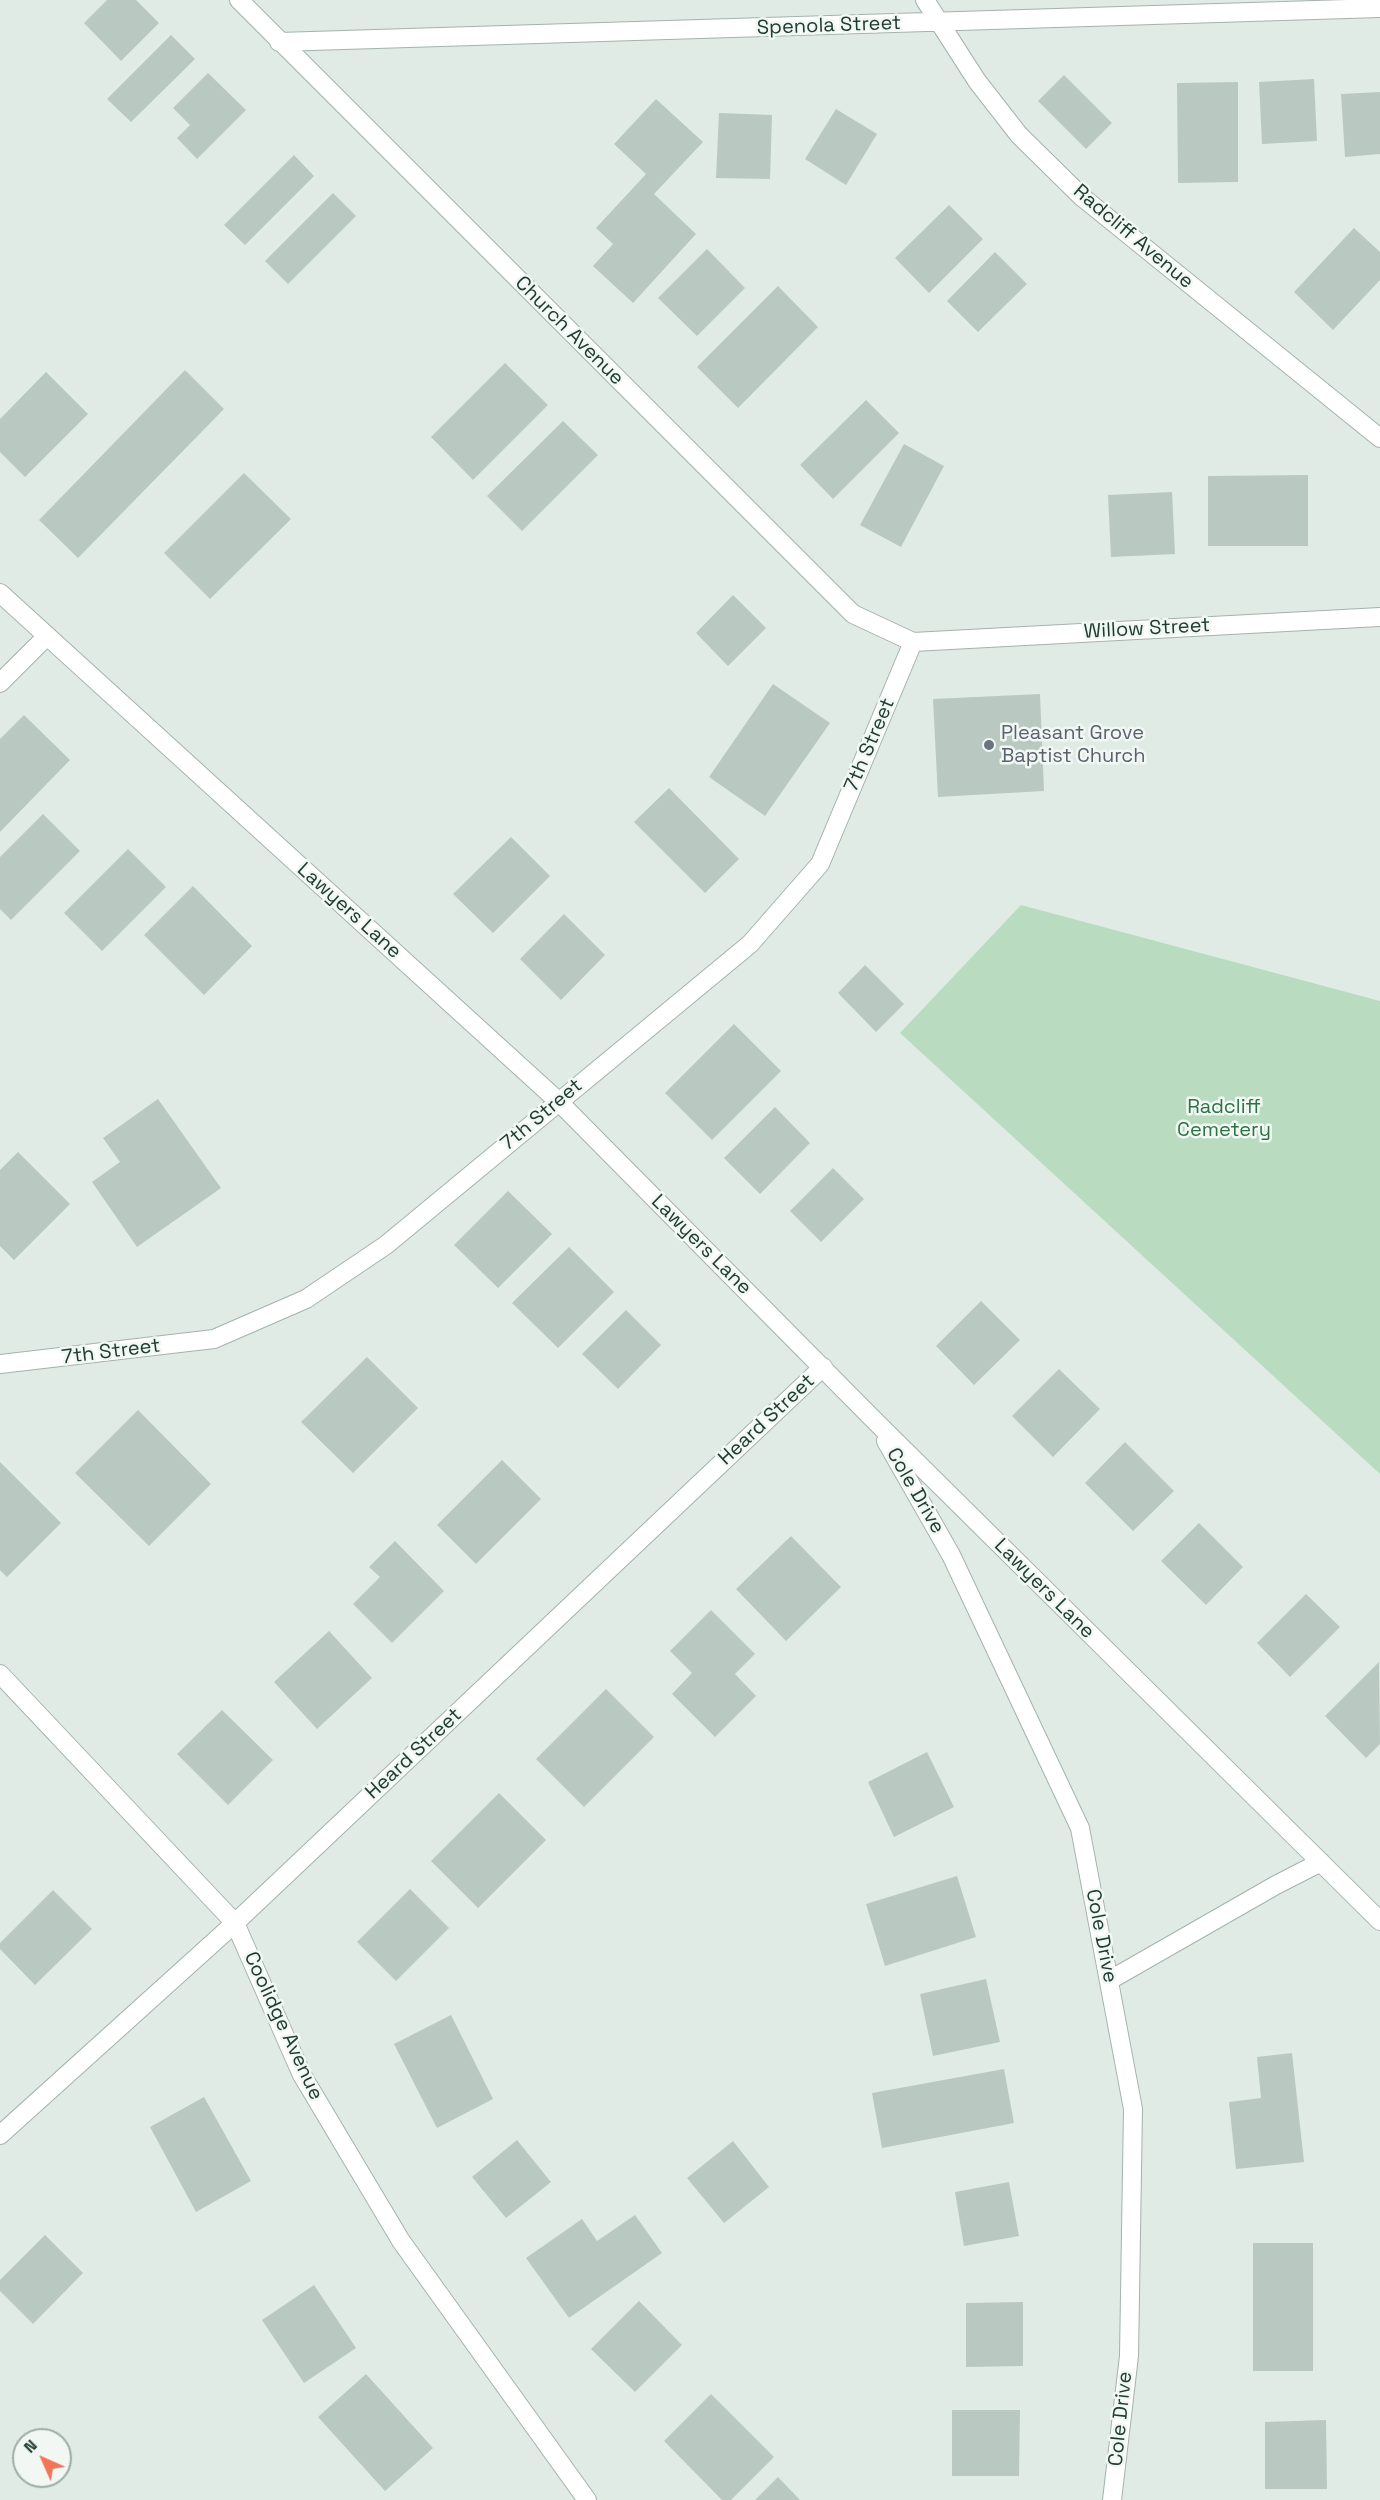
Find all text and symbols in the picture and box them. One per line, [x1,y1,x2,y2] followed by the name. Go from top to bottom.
[756,11,902,41] street label: Spenola Street
[1068,180,1198,294] street label: Radcliff Avenue
[509,271,629,391] street label: Church Avenue
[1083,614,1211,644] street label: Willow Street
[840,695,900,795] street label: 7th Street
[1001,722,1146,769] place label: Pleasant Grove Baptist Church
[982,738,996,752] marker: Pleasant Grove Baptist Church
[292,858,406,964] street label: Lawyers Lane
[496,1074,588,1156] street label: 7th Street
[1177,1096,1271,1143] park label: Radcliff Cemetery
[646,1190,756,1300] street label: Lawyers Lane
[60,1334,162,1370] street label: 7th Street
[714,1369,820,1471] street label: Heard Street
[881,1444,949,1538] street label: Cole Drive
[989,1534,1099,1644] street label: Lawyers Lane
[361,1703,467,1805] street label: Heard Street
[1080,1887,1122,1985] street label: Cole Drive
[238,1948,328,2104] street label: Coolidge Avenue
[1104,2371,1138,2467] street label: Cole Drive
[12,2428,72,2488] north arrow
[19,2435,42,2458] text: N

